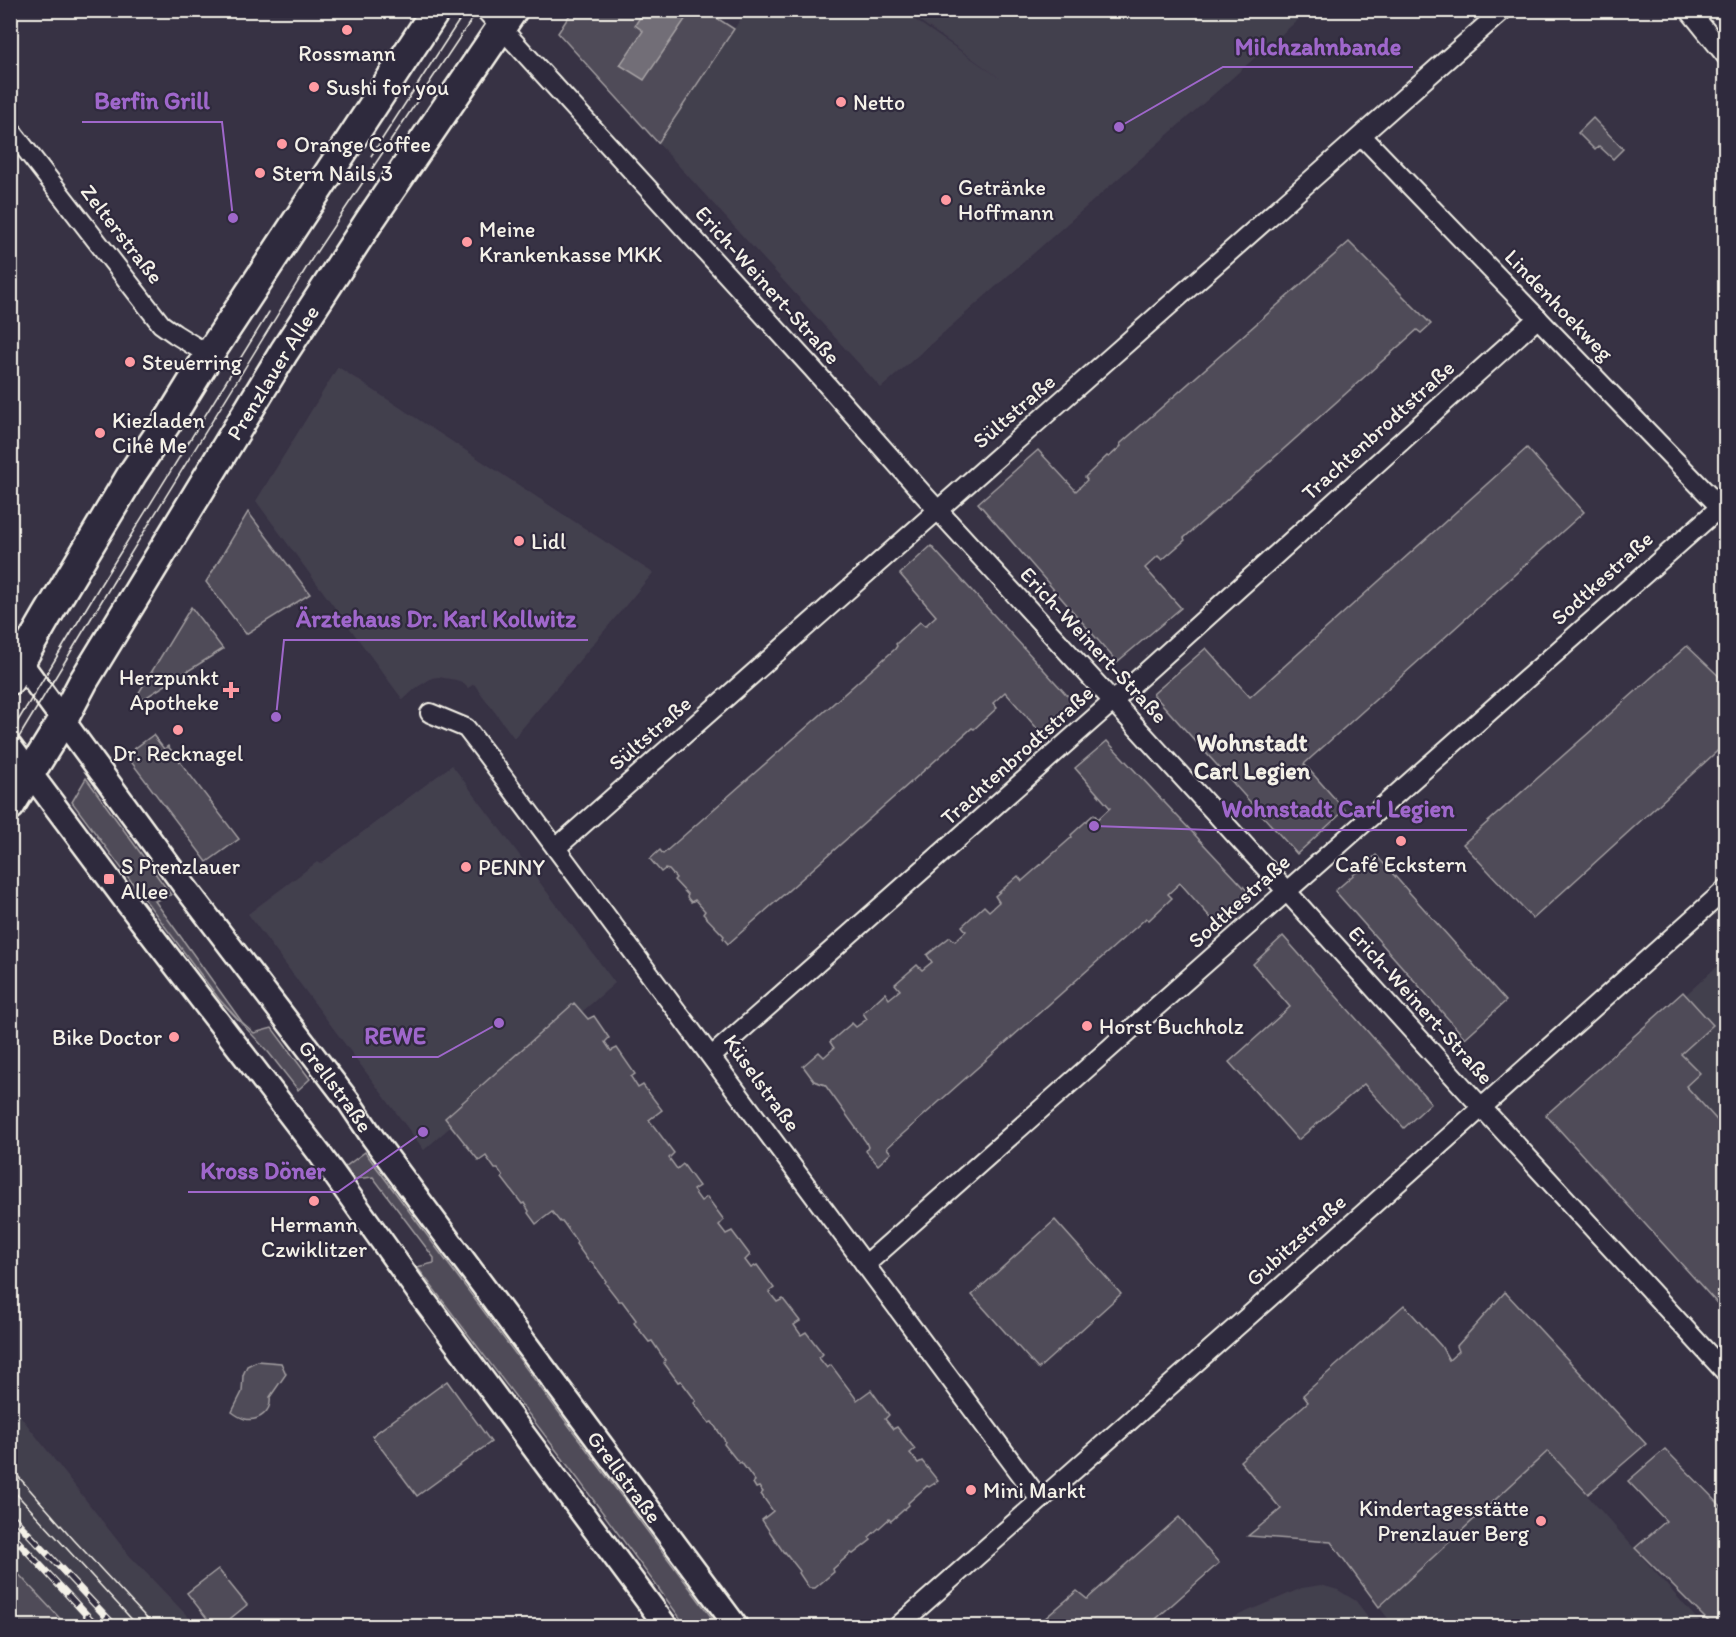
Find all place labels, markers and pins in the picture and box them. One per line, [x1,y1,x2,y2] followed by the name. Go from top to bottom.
[340,23,354,37] marker: Rossmann
[1223,25,1413,67] callout: Milchzahnbande
[298,40,396,67] place label: Rossmann
[326,74,449,101] place label: Sushi for you
[82,80,222,122] callout: Berfin Grill
[307,80,321,94] marker: Sushi for you
[853,89,905,116] place label: Netto
[834,95,848,109] marker: Netto
[294,131,431,158] place label: Orange Coffee
[275,137,289,151] marker: Orange Coffee
[272,160,393,187] place label: Stern Nails 3
[253,166,267,180] marker: Stern Nails 3
[958,174,1055,226] place label: Getränke Hoffmann
[939,193,953,207] marker: Getränke Hoffmann
[479,216,662,268] place label: Meine Krankenkasse MKK
[460,235,474,249] marker: Meine Krankenkasse MKK
[142,349,243,376] place label: Steuerring
[123,355,137,369] marker: Steuerring
[112,407,205,459] place label: Kiezladen Cihê Me
[93,426,107,440] marker: Kiezladen Cihê Me
[531,528,566,555] place label: Lidl
[512,534,526,548] marker: Lidl
[284,598,588,640] callout: Ärztehaus Dr. Karl Kollwitz
[119,664,219,716] place label: Herzpunkt Apotheke
[224,683,238,697] marker: Herzpunkt Apotheke
[171,723,185,737] marker: Dr. Recknagel
[113,740,243,767] place label: Dr. Recknagel
[1210,788,1467,830] callout: Wohnstadt Carl Legien
[1394,834,1408,848] marker: Café Eckstern
[1335,851,1468,878] place label: Café Eckstern
[121,853,241,905] place label: S Prenzlauer Allee
[478,854,545,881] place label: PENNY
[459,860,473,874] marker: PENNY
[102,872,116,886] marker: S Prenzlauer Allee
[1099,1013,1244,1040] place label: Horst Buchholz
[352,1015,438,1057] callout: REWE
[1080,1019,1094,1033] marker: Horst Buchholz
[52,1024,162,1051] place label: Bike Doctor
[167,1030,181,1044] marker: Bike Doctor
[188,1150,338,1192] callout: Kross Döner
[307,1194,321,1208] marker: Hermann Czwiklitzer
[261,1211,367,1263] place label: Hermann Czwiklitzer
[983,1477,1086,1504] place label: Mini Markt
[964,1483,978,1497] marker: Mini Markt
[1359,1495,1530,1547] place label: Kindertagesstätte Prenzlauer Berg
[1534,1514,1548,1528] marker: Kindertagesstätte Prenzlauer Berg

